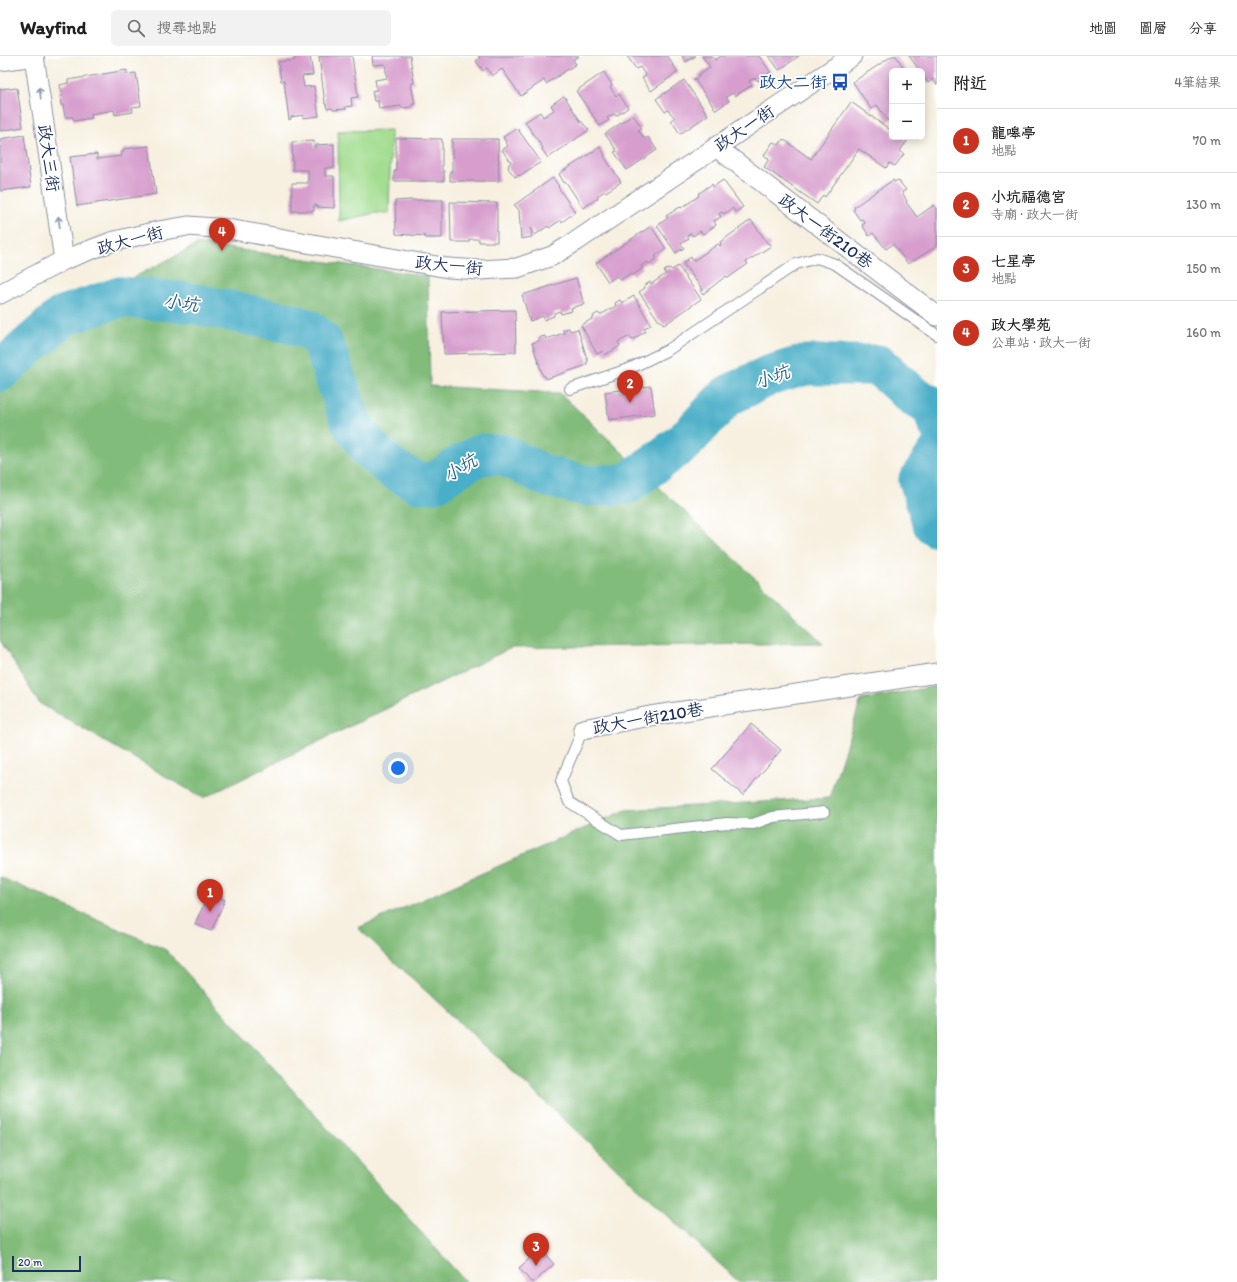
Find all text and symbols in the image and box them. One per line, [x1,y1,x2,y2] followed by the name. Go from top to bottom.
[111,10,391,46] search box
[20,16,87,39] text: Wayfind
[125,17,147,39] icon: search
[157,19,217,37] text: 搜尋地點
[1089,20,1117,37] text: 地圖
[1139,20,1167,37] text: 圖層
[1189,20,1217,37] text: 分享
[889,68,925,140] map controls
[889,68,925,104] button: +
[759,72,827,92] place label: 政大二街
[830,72,850,92] bus stop icon: 政大二街
[953,73,987,93] text: 附近
[1174,75,1221,90] text: 4筆結果
[36,87,44,100] one-way arrow
[710,101,778,155] street label: 政大一街
[889,104,925,140] button: −
[34,123,64,193] street label: 政大三街
[991,124,1036,142] text: 龍嗥亭
[963,133,969,148] text: 1
[1193,133,1221,148] text: 70 m
[991,143,1017,158] text: 地點
[991,188,1066,206] text: 小坑福德宮
[775,189,878,273] street label: 政大一街210巷
[963,197,969,212] text: 2
[1186,197,1221,212] text: 130 m
[991,207,1078,222] text: 寺廟 · 政大一街
[55,216,63,229] one-way arrow
[209,218,235,251] pin: 4
[95,222,165,258] street label: 政大一街
[414,252,484,278] street label: 政大一街
[991,252,1036,270] text: 七星亭
[962,261,970,276] text: 3
[1186,261,1221,276] text: 150 m
[991,271,1017,286] text: 地點
[162,290,202,316] water label: 小坑
[991,316,1051,334] text: 政大學苑
[962,325,970,340] text: 4
[1186,325,1221,340] text: 160 m
[991,335,1091,350] text: 公車站 · 政大一街
[751,360,795,393] water label: 小坑
[617,370,643,403] pin: 2
[439,448,483,487] water label: 小坑
[591,698,706,738] street label: 政大一街210巷
[388,758,408,778] your location
[197,879,223,912] pin: 1
[523,1233,549,1266] pin: 3
[12,1254,81,1273] scale bar
[18,1256,42,1269] text: 20 m

